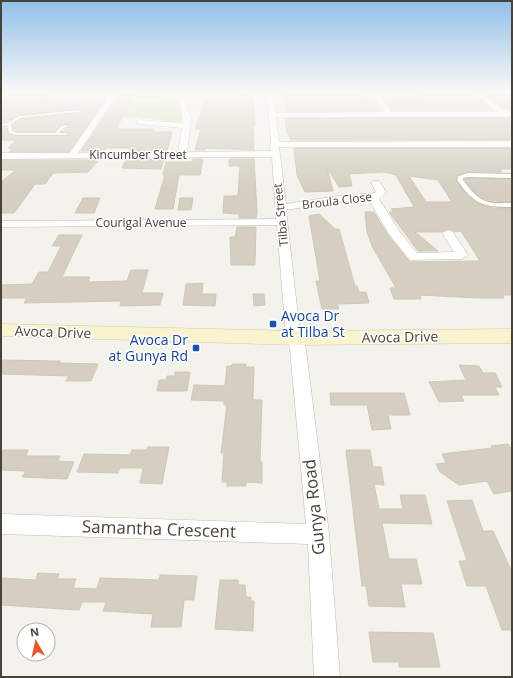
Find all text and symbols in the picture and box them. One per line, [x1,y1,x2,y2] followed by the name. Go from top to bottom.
[89,146,187,163] street label: Kincumber Street
[269,183,292,247] street label: Tilba Street
[301,188,373,213] street label: Broula Close
[95,214,187,231] street label: Courigal Avenue
[281,306,345,341] place label: Avoca Dr at Tilba St
[268,319,278,329] marker: Avoca Dr at Tilba St
[14,321,92,342] street label: Avoca Drive
[361,326,439,347] street label: Avoca Drive
[109,330,188,365] place label: Avoca Dr at Gunya Rd
[191,343,201,353] marker: Avoca Dr at Gunya Rd
[297,458,330,556] street label: Gunya Road
[82,514,236,543] street label: Samantha Crescent
[16,622,56,662] north arrow
[29,624,40,640] text: N

